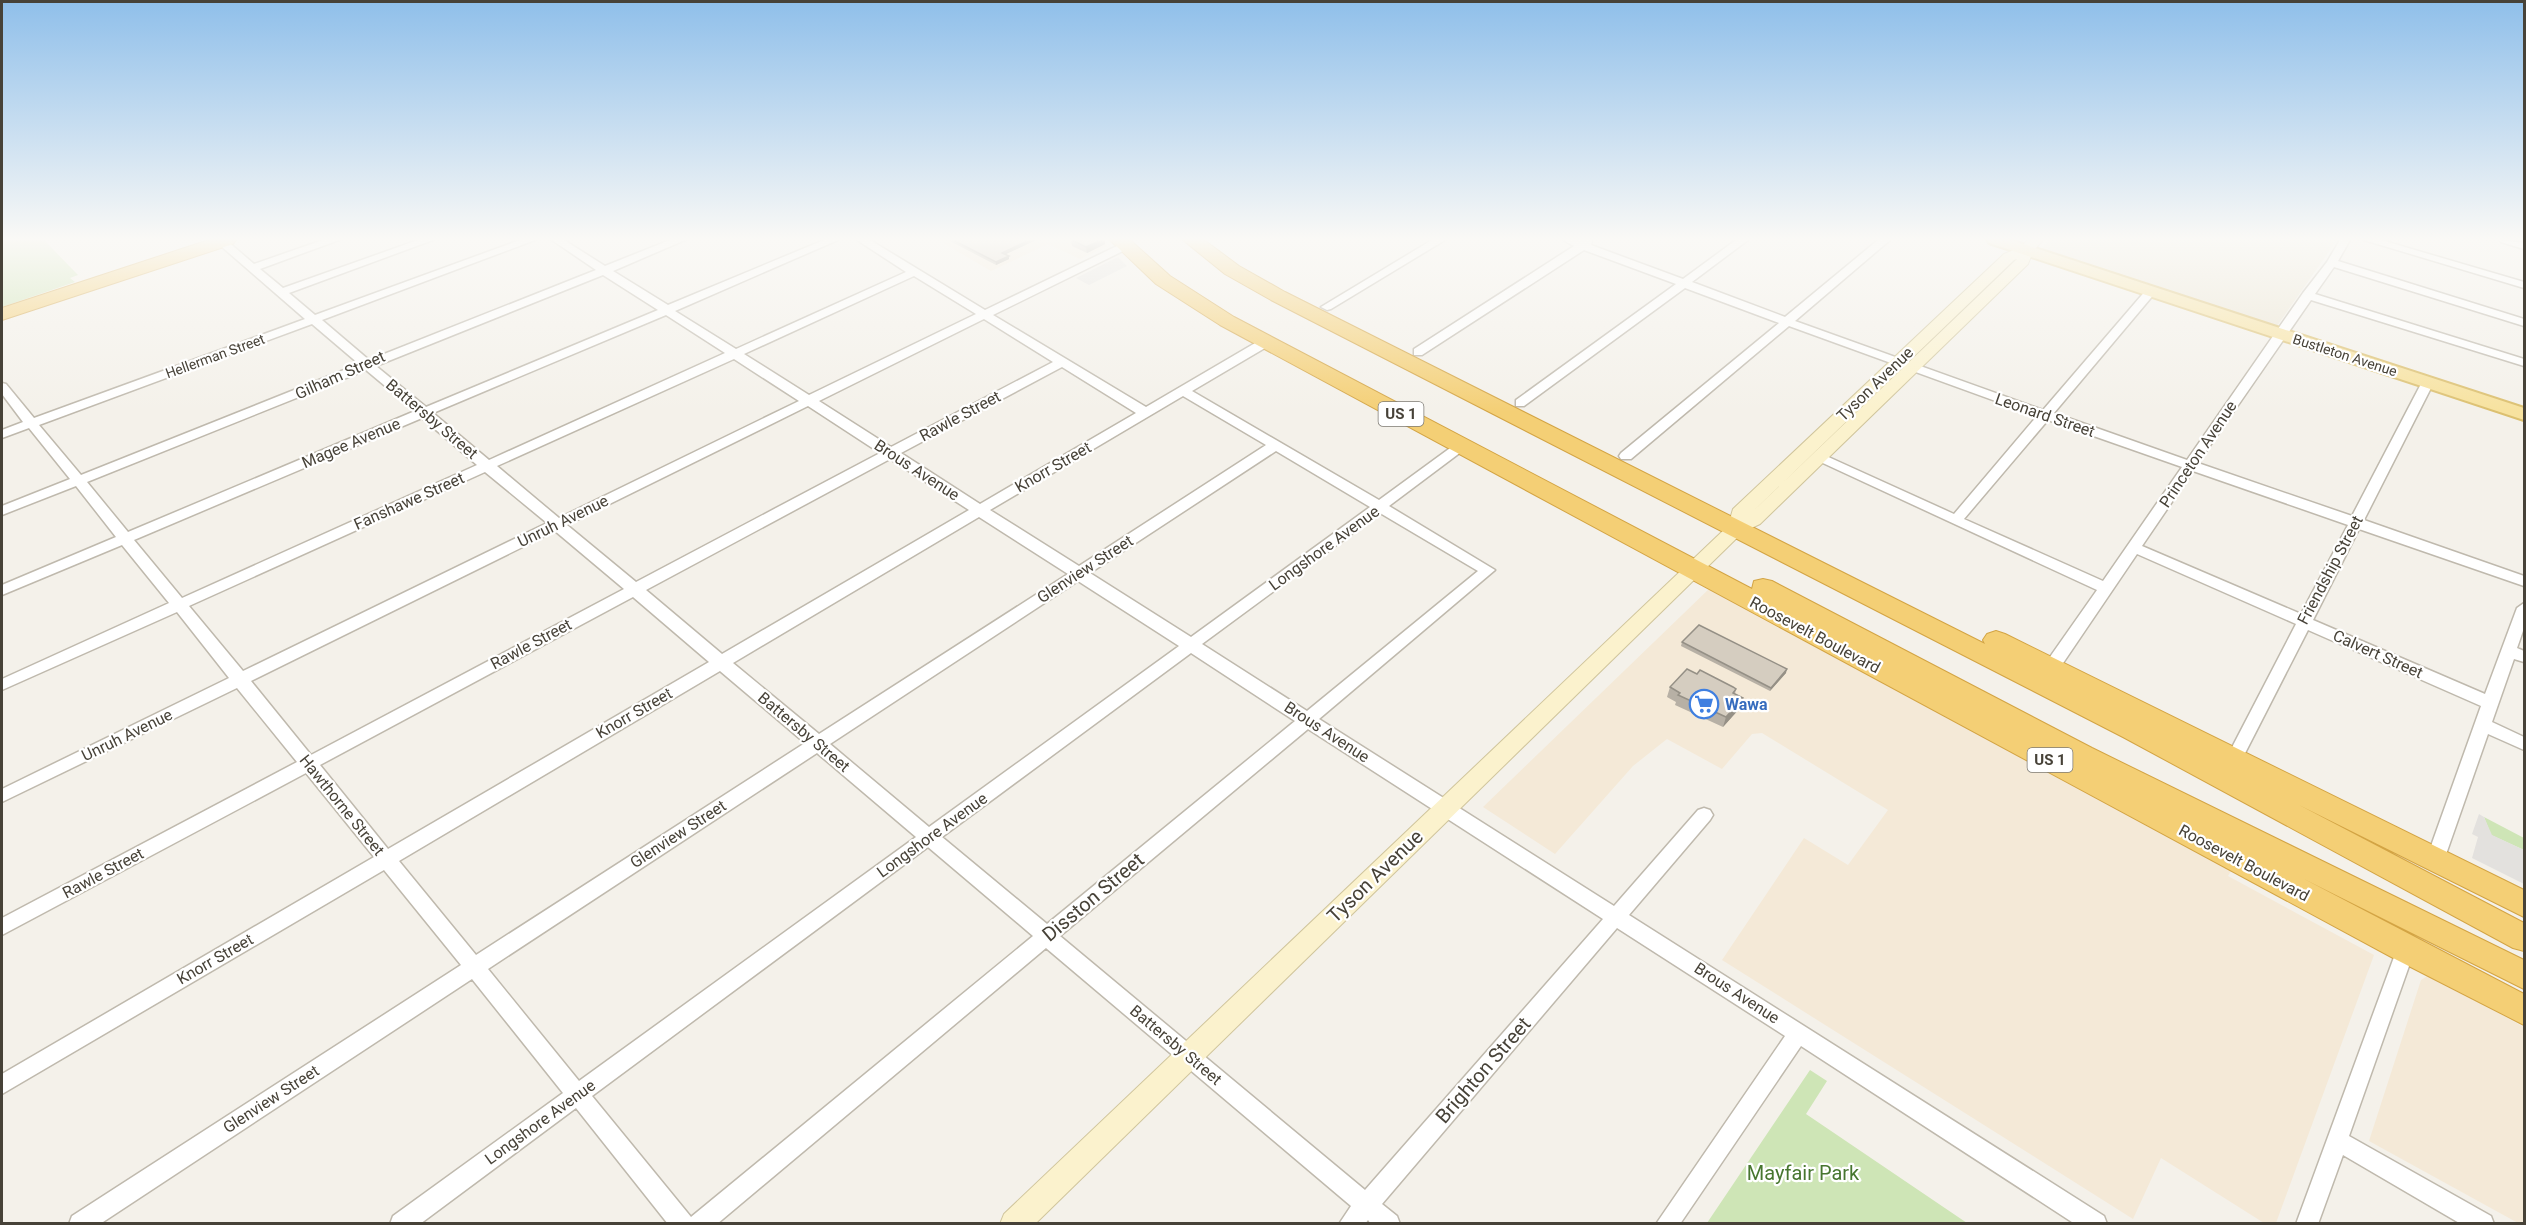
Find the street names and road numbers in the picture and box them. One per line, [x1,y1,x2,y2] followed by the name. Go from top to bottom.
[163,330,267,381] street label: Hellerman Street
[2291,331,2399,379] street label: Bustleton Avenue
[1833,343,1917,425] street label: Tyson Avenue
[292,347,388,403] street label: Gilham Street
[382,375,482,463] street label: Battersby Street
[916,387,1004,445] street label: Rawle Street
[1993,389,2097,441] street label: Leonard Street
[2155,397,2241,511] street label: Princeton Avenue
[1378,402,1424,426] road number: US 1
[299,414,403,472] street label: Magee Avenue
[871,435,963,505] street label: Brous Avenue
[1012,438,1094,496] street label: Knorr Street
[351,468,467,534] street label: Fanshawe Street
[515,491,611,551] street label: Unruh Avenue
[1265,502,1383,594] street label: Longshore Avenue
[2293,512,2367,628] street label: Friendship Street
[1034,531,1136,607] street label: Glenview Street
[1747,593,1883,677] street label: Roosevelt Boulevard
[487,615,575,673] street label: Rawle Street
[2330,626,2426,682] street label: Calvert Street
[593,684,675,742] street label: Knorr Street
[754,688,854,776] street label: Battersby Street
[1281,697,1373,767] street label: Brous Avenue
[79,705,175,765] street label: Unruh Avenue
[2028,748,2072,772] road number: US 1
[296,751,388,859] street label: Hawthorne Street
[873,789,991,881] street label: Longshore Avenue
[627,796,729,872] street label: Glenview Street
[2176,821,2312,905] street label: Roosevelt Boulevard
[1322,824,1428,928] street label: Tyson Avenue
[59,844,147,902] street label: Rawle Street
[1037,848,1149,946] street label: Disston Street
[174,930,256,988] street label: Knorr Street
[1691,958,1783,1028] street label: Brous Avenue
[1126,1001,1226,1089] street label: Battersby Street
[1430,1012,1536,1128] street label: Brighton Street
[220,1061,322,1137] street label: Glenview Street
[481,1076,599,1168] street label: Longshore Avenue

